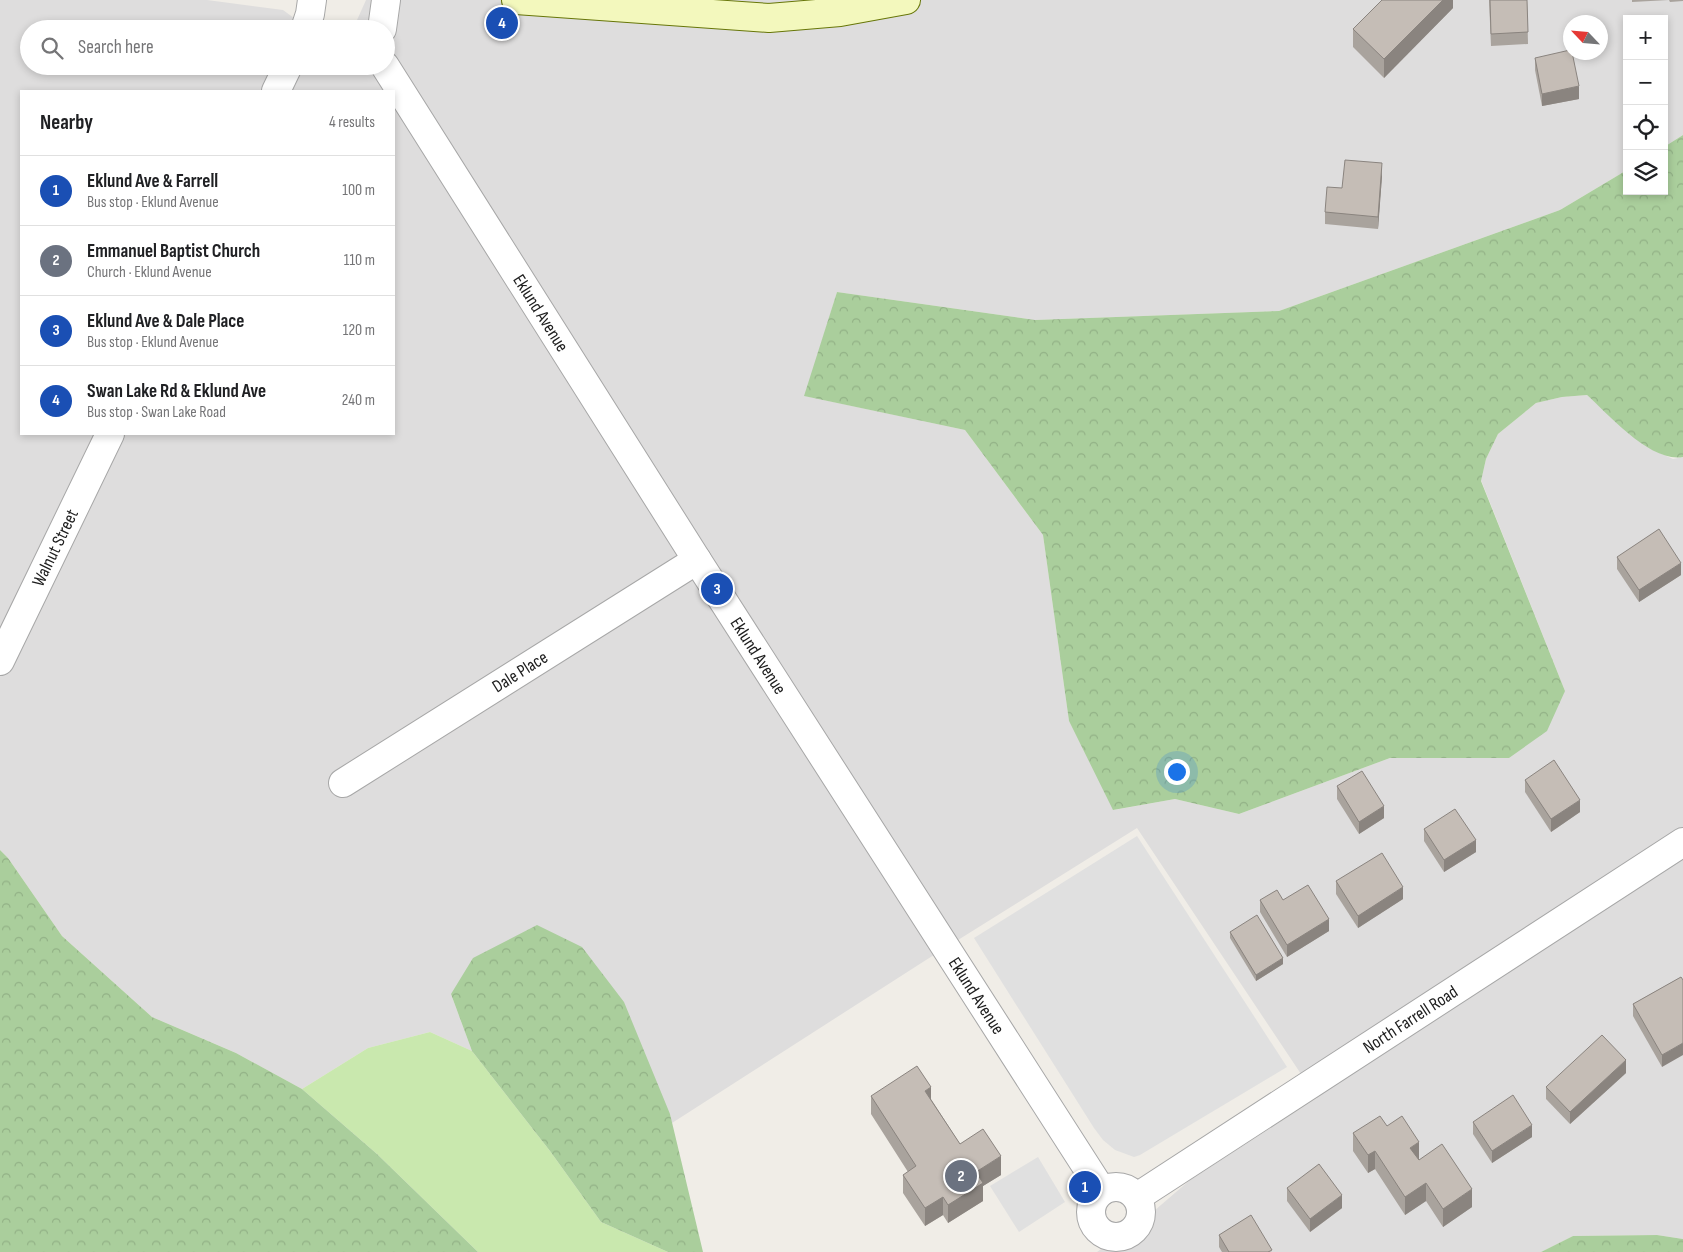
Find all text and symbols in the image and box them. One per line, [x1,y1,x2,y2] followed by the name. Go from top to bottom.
[486,4,518,42] pin: 4
[1563,15,1608,60] north arrow
[1623,15,1668,195] map controls
[1623,15,1668,60] button: +
[20,20,395,75] search box
[38,34,66,62] icon: search
[78,36,154,59] text: Search here
[1623,60,1668,105] button: −
[1623,105,1668,150] button: locate
[40,110,93,135] text: Nearby
[329,113,375,132] text: 4 results
[1623,150,1668,195] button: layers
[87,170,218,193] text: Eklund Ave & Farrell
[53,181,59,200] text: 1
[342,181,375,200] text: 100 m
[87,193,219,212] text: Bus stop · Eklund Avenue
[87,240,260,263] text: Emmanuel Baptist Church
[52,251,60,270] text: 2
[344,251,375,270] text: 110 m
[87,263,212,282] text: Church · Eklund Avenue
[508,271,573,356] street label: Eklund Avenue
[87,310,244,333] text: Eklund Ave & Dale Place
[52,321,60,340] text: 3
[343,321,375,340] text: 120 m
[87,333,219,352] text: Bus stop · Eklund Avenue
[87,380,266,403] text: Swan Lake Rd & Eklund Ave
[52,391,60,410] text: 4
[342,391,375,410] text: 240 m
[87,403,226,422] text: Bus stop · Swan Lake Road
[28,505,83,590] street label: Walnut Street
[701,570,733,608] pin: 3
[726,614,790,698] street label: Eklund Avenue
[489,647,552,697] street label: Dale Place
[1164,759,1190,785] your location
[944,954,1009,1038] street label: Eklund Avenue
[1359,981,1462,1058] street label: North Farrell Road
[945,1157,977,1195] pin: 2
[1069,1168,1101,1206] pin: 1

